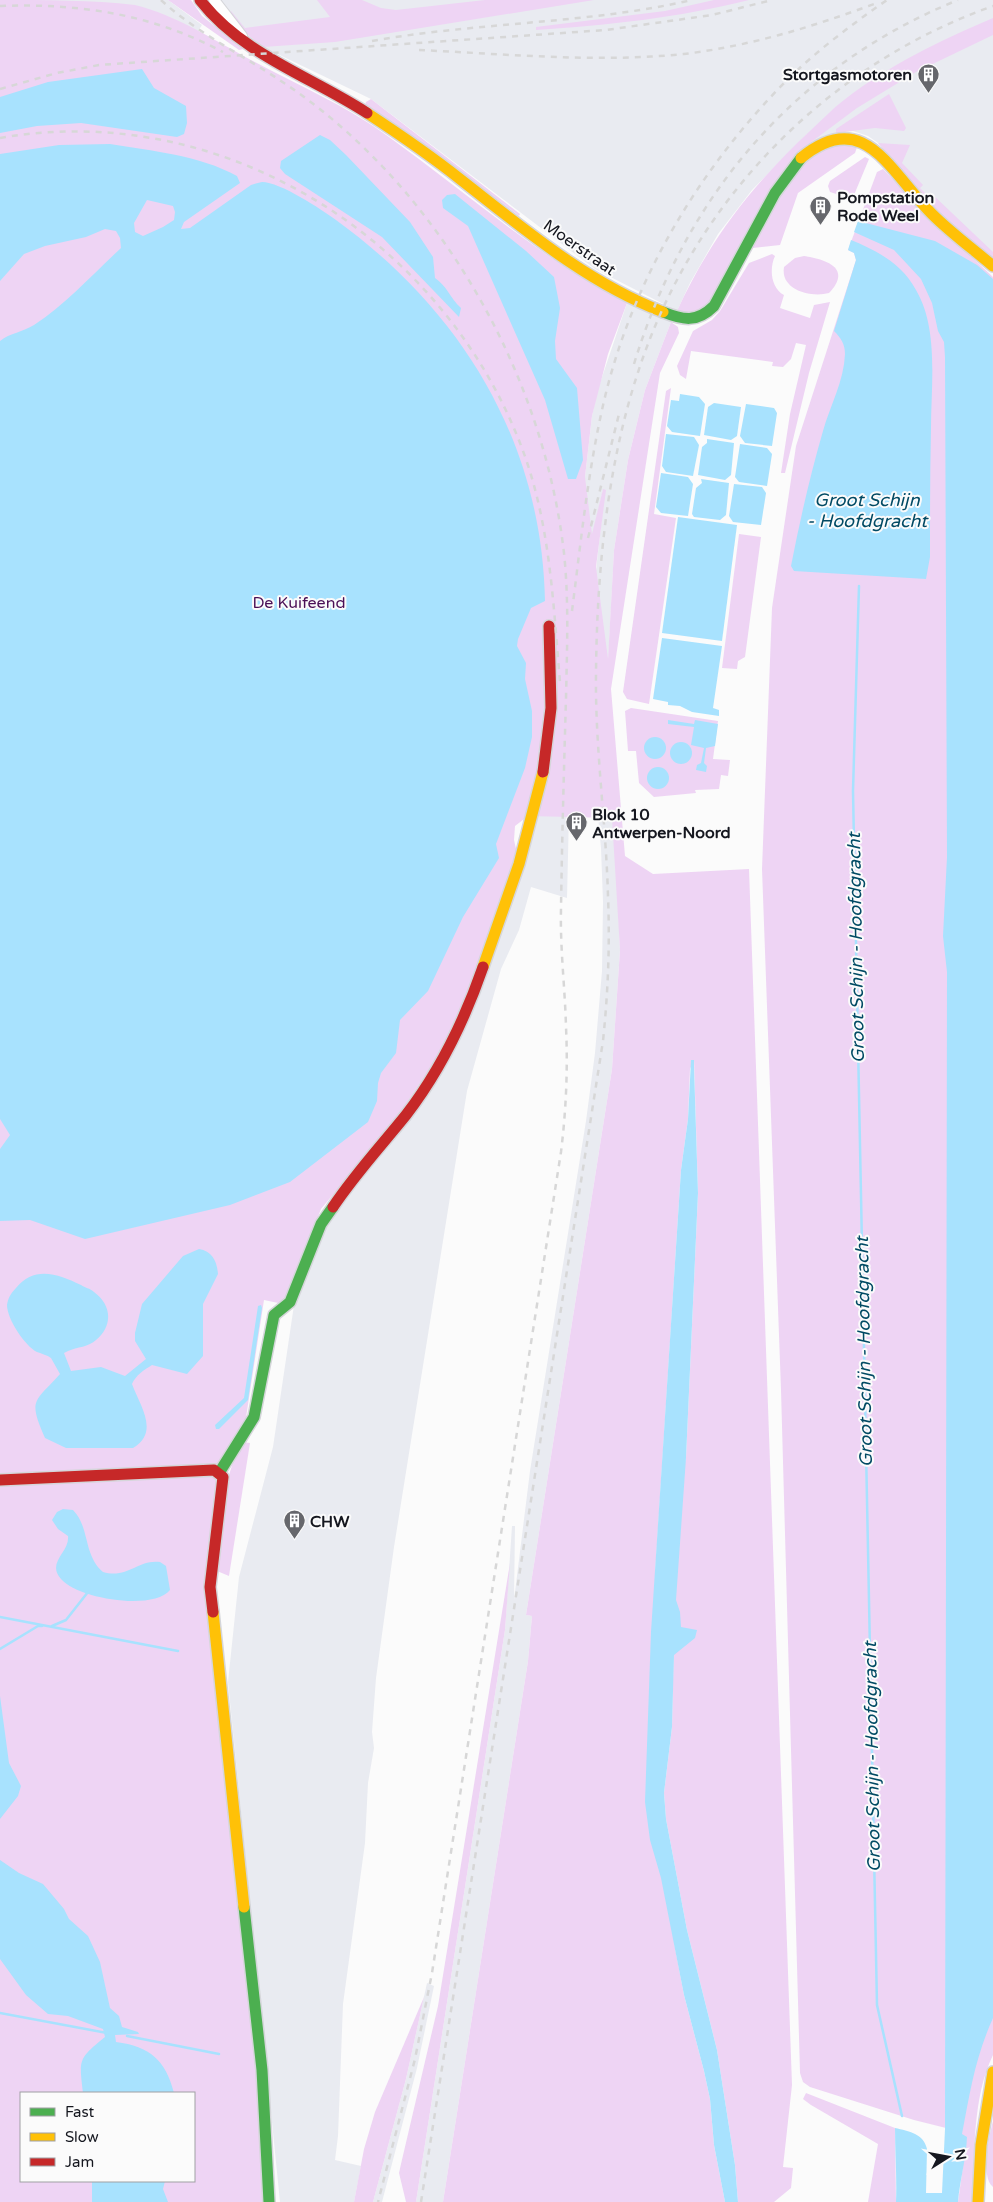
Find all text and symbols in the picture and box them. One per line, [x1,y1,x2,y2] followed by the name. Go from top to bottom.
[916,62,940,93] building icon: Stortgasmotoren
[783,65,912,85] place label: Stortgasmotoren
[837,188,934,226] place label: Pompstation Rode Weel
[809,194,833,225] building icon: Pompstation Rode Weel
[539,216,620,280] street label: Moerstraat
[807,489,929,532] water label: Groot Schijn - Hoofdgracht
[253,593,345,613] park label: De Kuifeend
[592,805,731,843] place label: Blok 10 Antwerpen-Noord
[564,811,588,842] building icon: Blok 10 Antwerpen-Noord
[843,830,869,1063] water label: Groot Schijn - Hoofdgracht
[851,1234,877,1467] water label: Groot Schijn - Hoofdgracht
[282,1509,306,1540] building icon: CHW
[310,1512,350,1532] place label: CHW
[859,1639,885,1872] water label: Groot Schijn - Hoofdgracht
[20,2092,195,2182] legend
[65,2103,95,2121] text: Fast
[65,2128,99,2146] text: Slow
[923,2132,973,2182] north arrow
[951,2147,970,2162] text: N
[65,2153,94,2171] text: Jam

